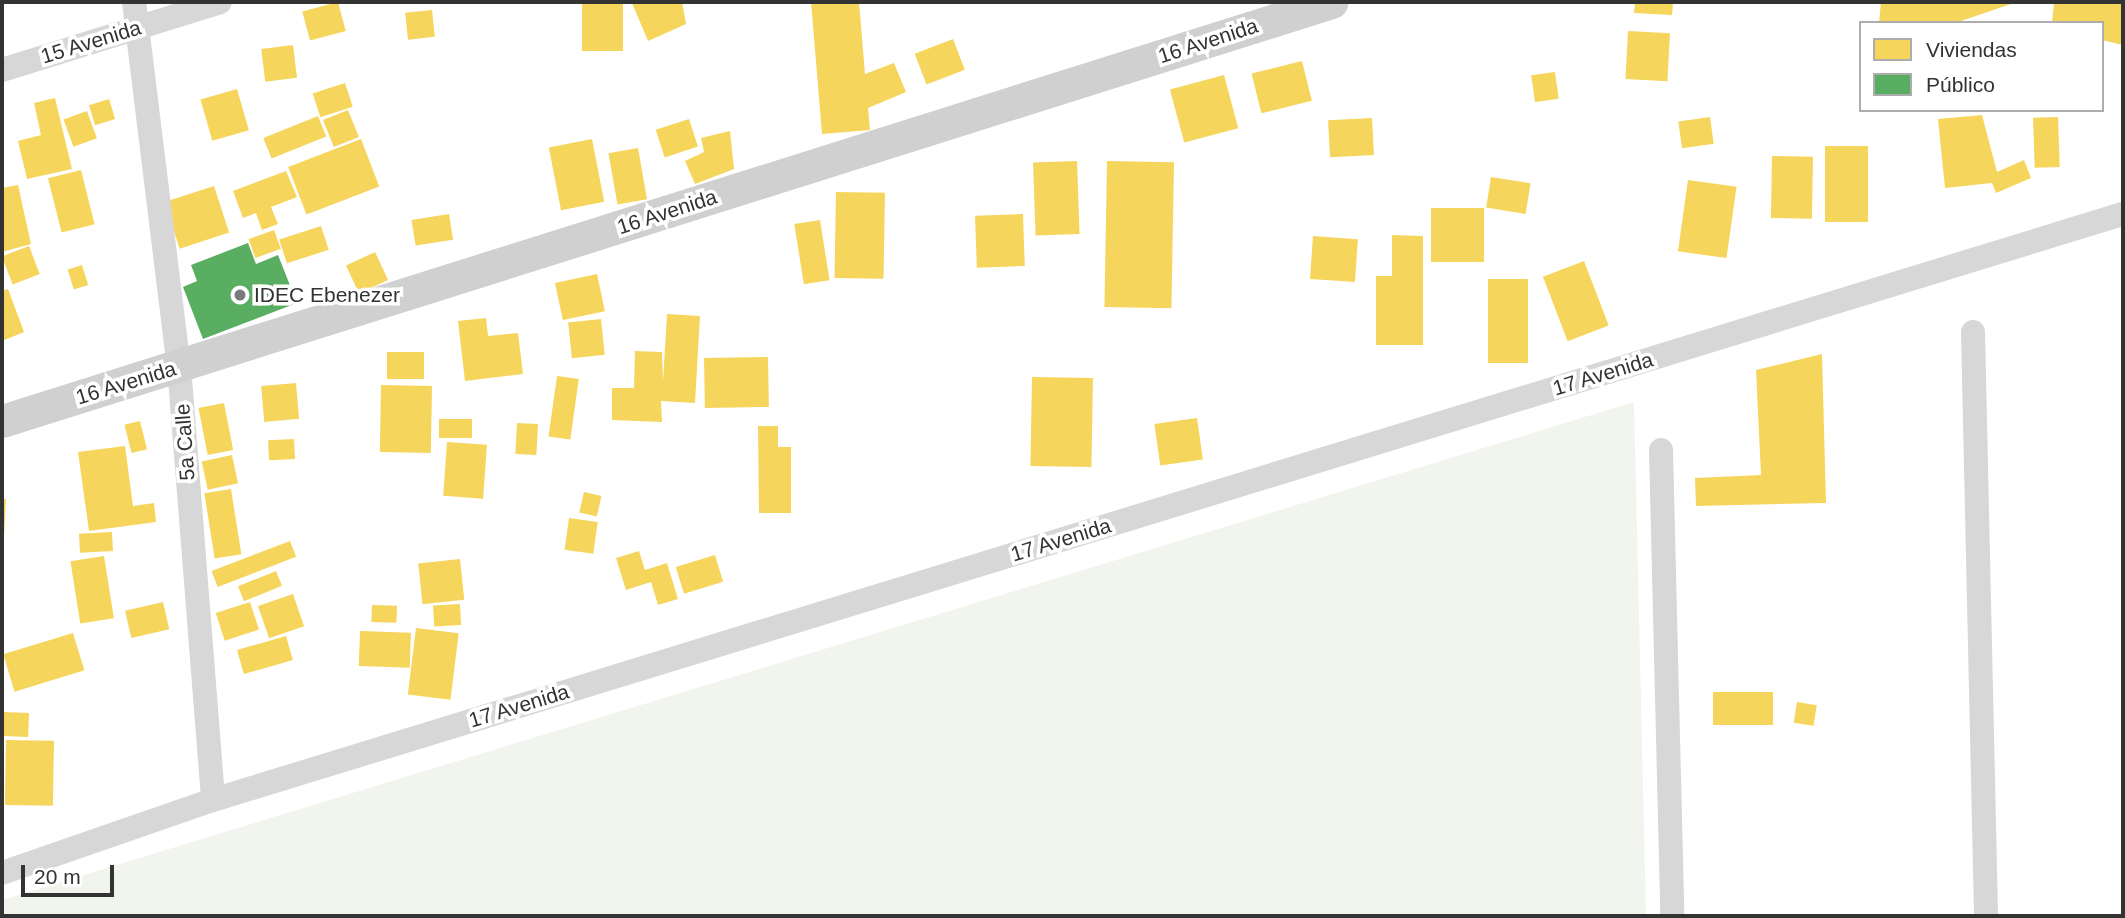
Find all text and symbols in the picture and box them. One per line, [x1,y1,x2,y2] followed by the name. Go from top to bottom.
[1154,13,1262,69] street label: 16 Avenida
[37,15,145,69] street label: 15 Avenida
[1859,21,2104,112] legend
[1926,38,2017,61] text: Viviendas
[1926,73,1995,96] text: Público
[613,184,721,240] street label: 16 Avenida
[254,282,400,308] place label: IDEC Ebenezer
[232,287,248,303] marker: IDEC Ebenezer
[1549,347,1657,401] street label: 17 Avenida
[72,356,180,410] street label: 16 Avenida
[170,403,200,481] street label: 5a Calle
[1007,513,1115,567] street label: 17 Avenida
[465,679,573,733] street label: 17 Avenida
[24,852,117,896] scale bar
[34,865,81,888] text: 20 m

